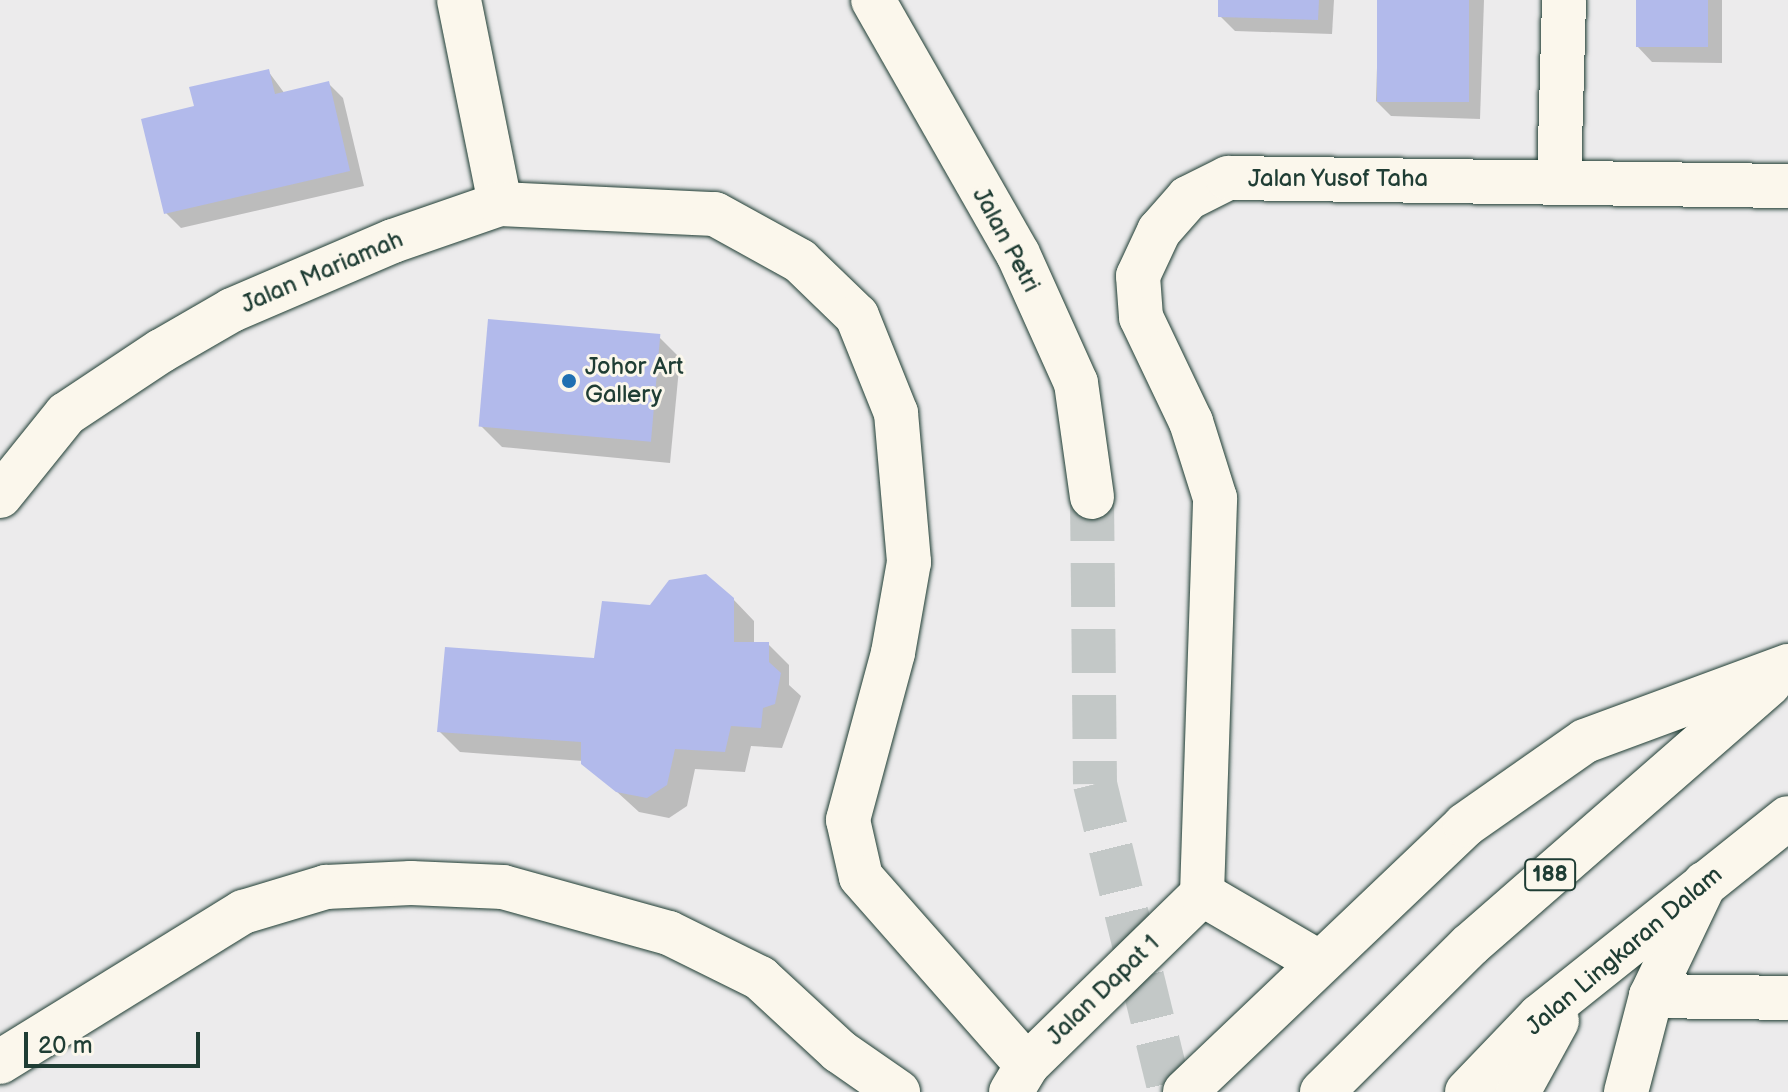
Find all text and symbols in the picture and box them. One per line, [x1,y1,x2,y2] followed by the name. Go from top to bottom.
[1247,165,1429,193] street label: Jalan Yusof Taha
[966,183,1046,297] street label: Jalan Petri
[237,225,407,319] street label: Jalan Mariamah
[585,353,684,409] place label: Johor Art Gallery
[560,372,578,390] marker: Johor Art Gallery
[1524,857,1576,893] road number: 188
[1520,860,1728,1042] street label: Jalan Lingkaran Dalam
[1041,929,1165,1051] street label: Jalan Dapat 1
[28,1016,204,1066] scale bar
[38,1031,93,1060] text: 20 m

